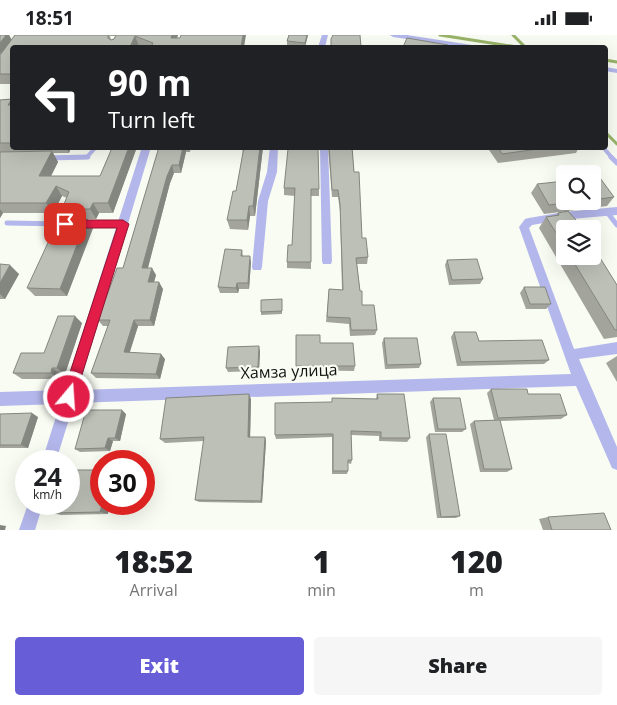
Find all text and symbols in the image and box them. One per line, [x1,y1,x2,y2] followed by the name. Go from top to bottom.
[25,5,74,31] text: 18:51
[108,59,191,106] text: 90 m
[25,65,90,130] icon: left
[108,104,195,134] text: Turn left
[556,165,601,265] map controls
[556,165,601,210] button: search
[44,203,86,245] pin
[51,210,79,238] icon: arrive
[556,220,601,265] button: layers
[240,358,338,384] street label: Хамза улица
[42,370,94,422] position arrow
[90,450,155,515] speed limit sign: 30
[33,459,62,493] text: 24
[33,486,62,503] text: km/h
[114,541,193,582] text: 18:52
[313,541,330,582] text: 1
[450,541,503,582] text: 120
[130,579,178,601] text: Arrival
[307,579,336,601] text: min
[469,579,484,601] text: m
[15,637,304,695] button: Exit
[314,637,602,695] button: Share

